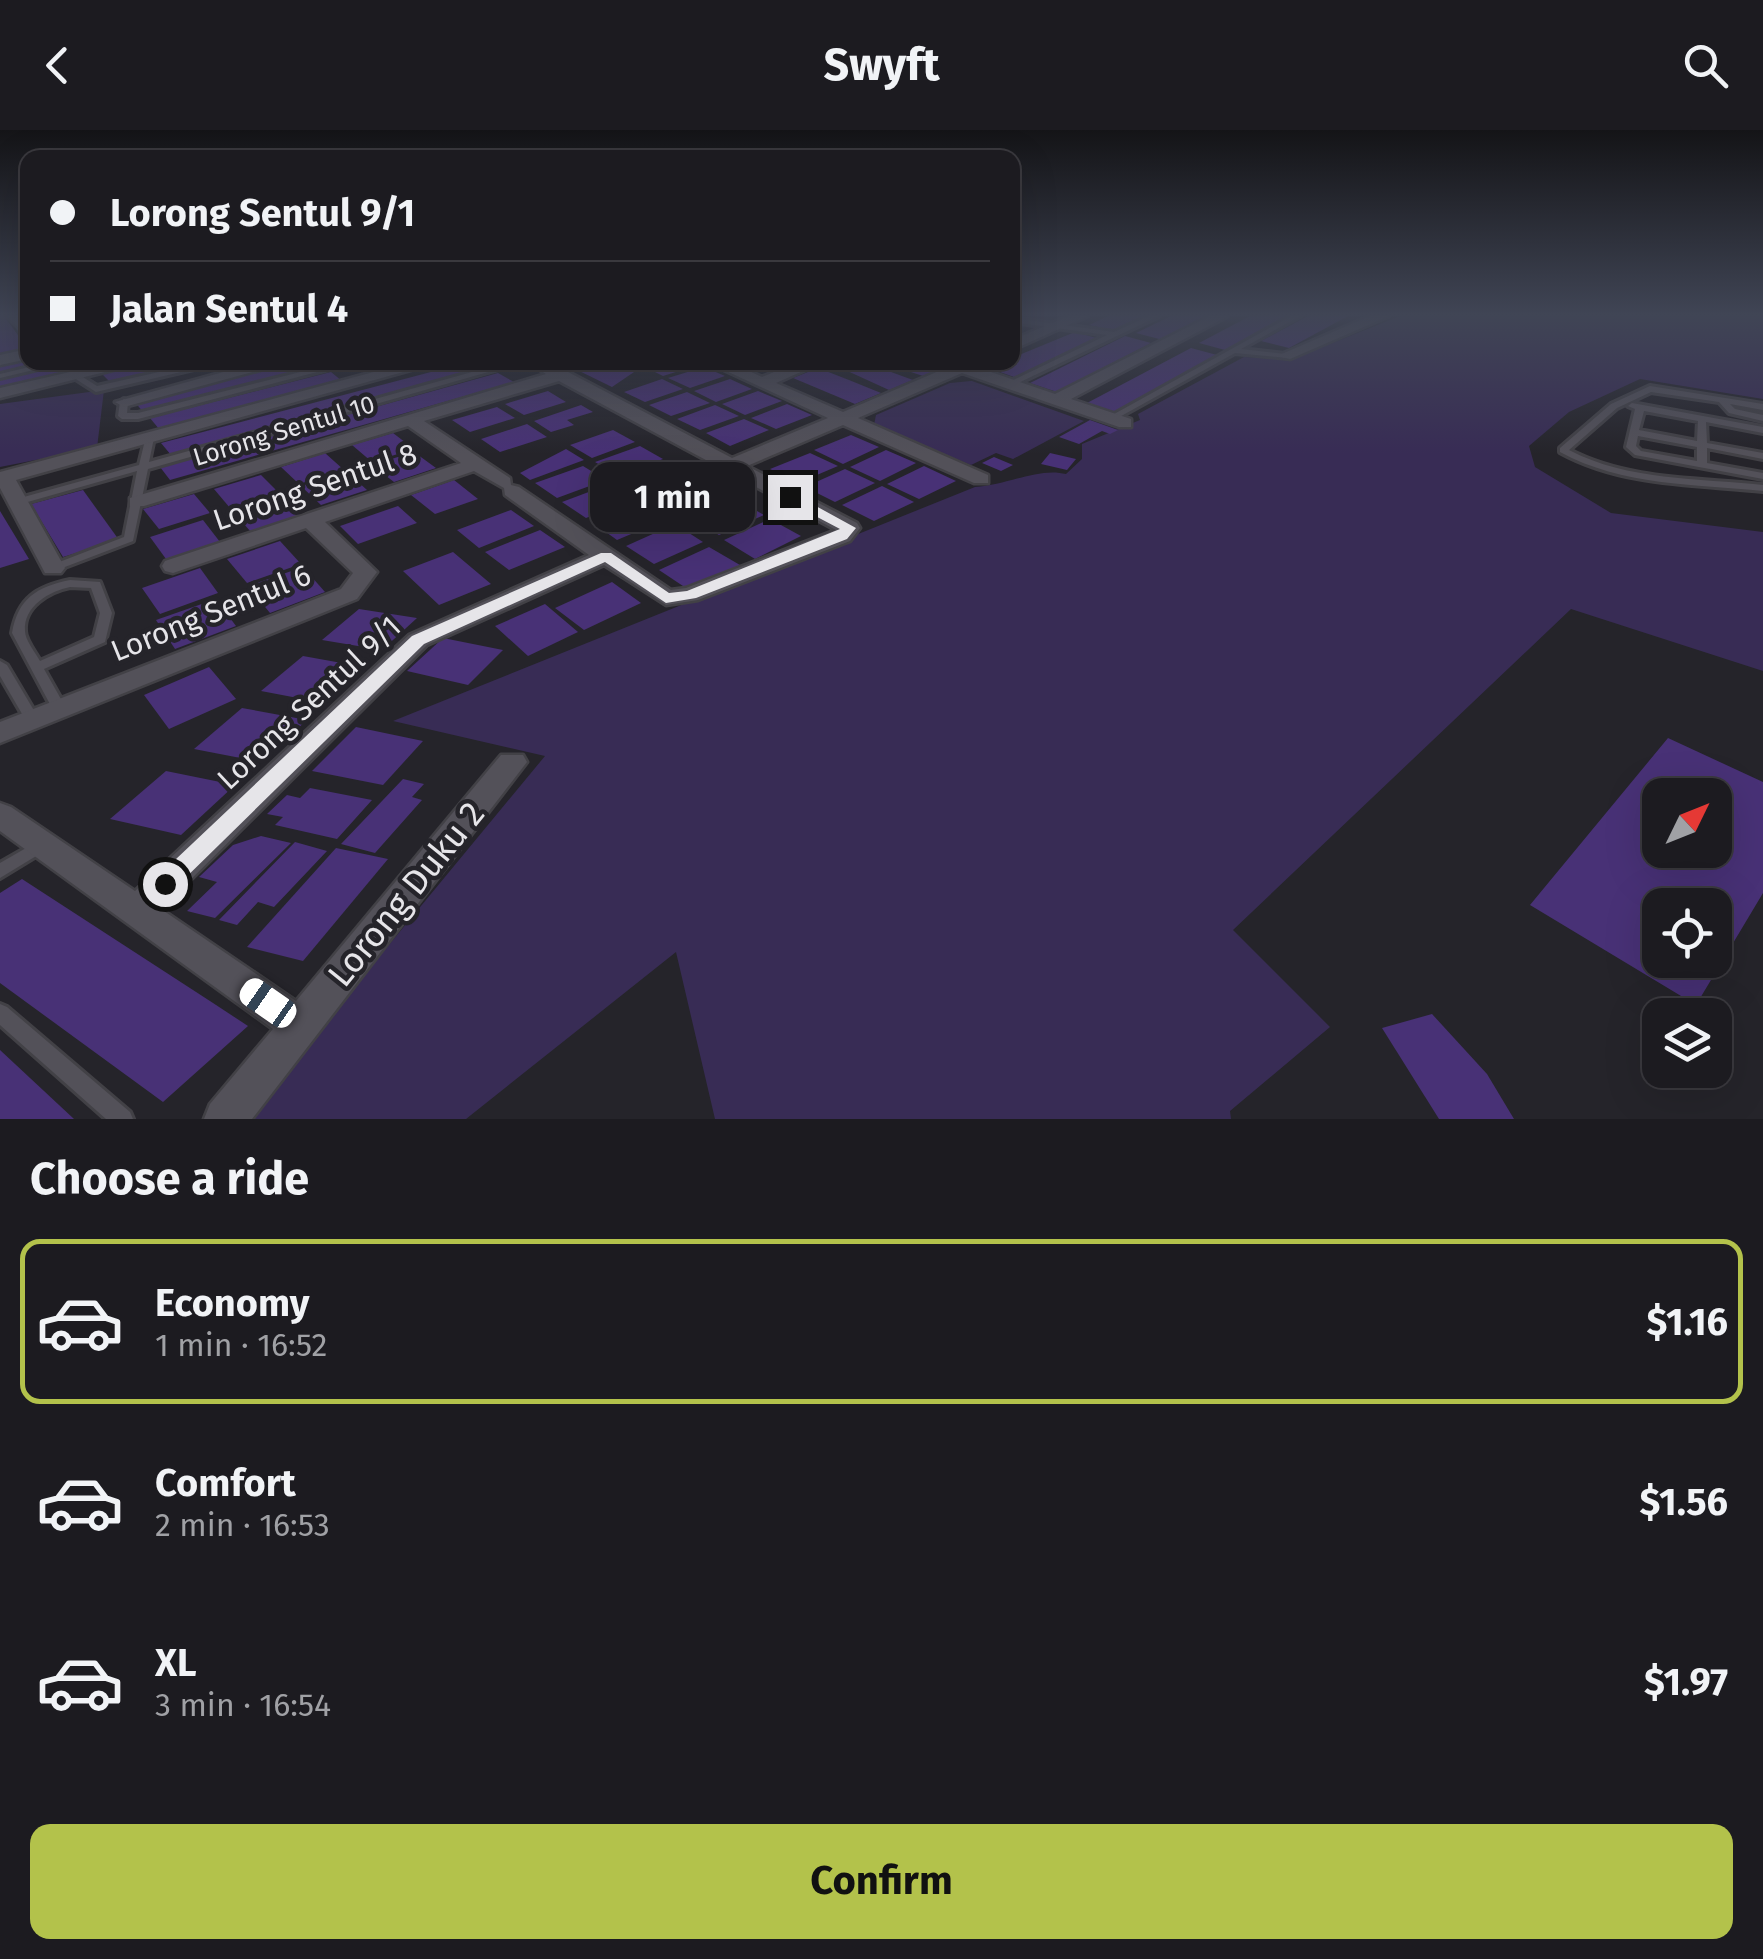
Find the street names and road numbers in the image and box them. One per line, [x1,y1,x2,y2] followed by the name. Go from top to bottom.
[190,389,378,473] street label: Lorong Sentul 10
[208,435,422,539] street label: Lorong Sentul 8
[106,557,316,669] street label: Lorong Sentul 6
[210,609,408,797] street label: Lorong Sentul 9/1
[319,793,493,995] street label: Lorong Duku 2

